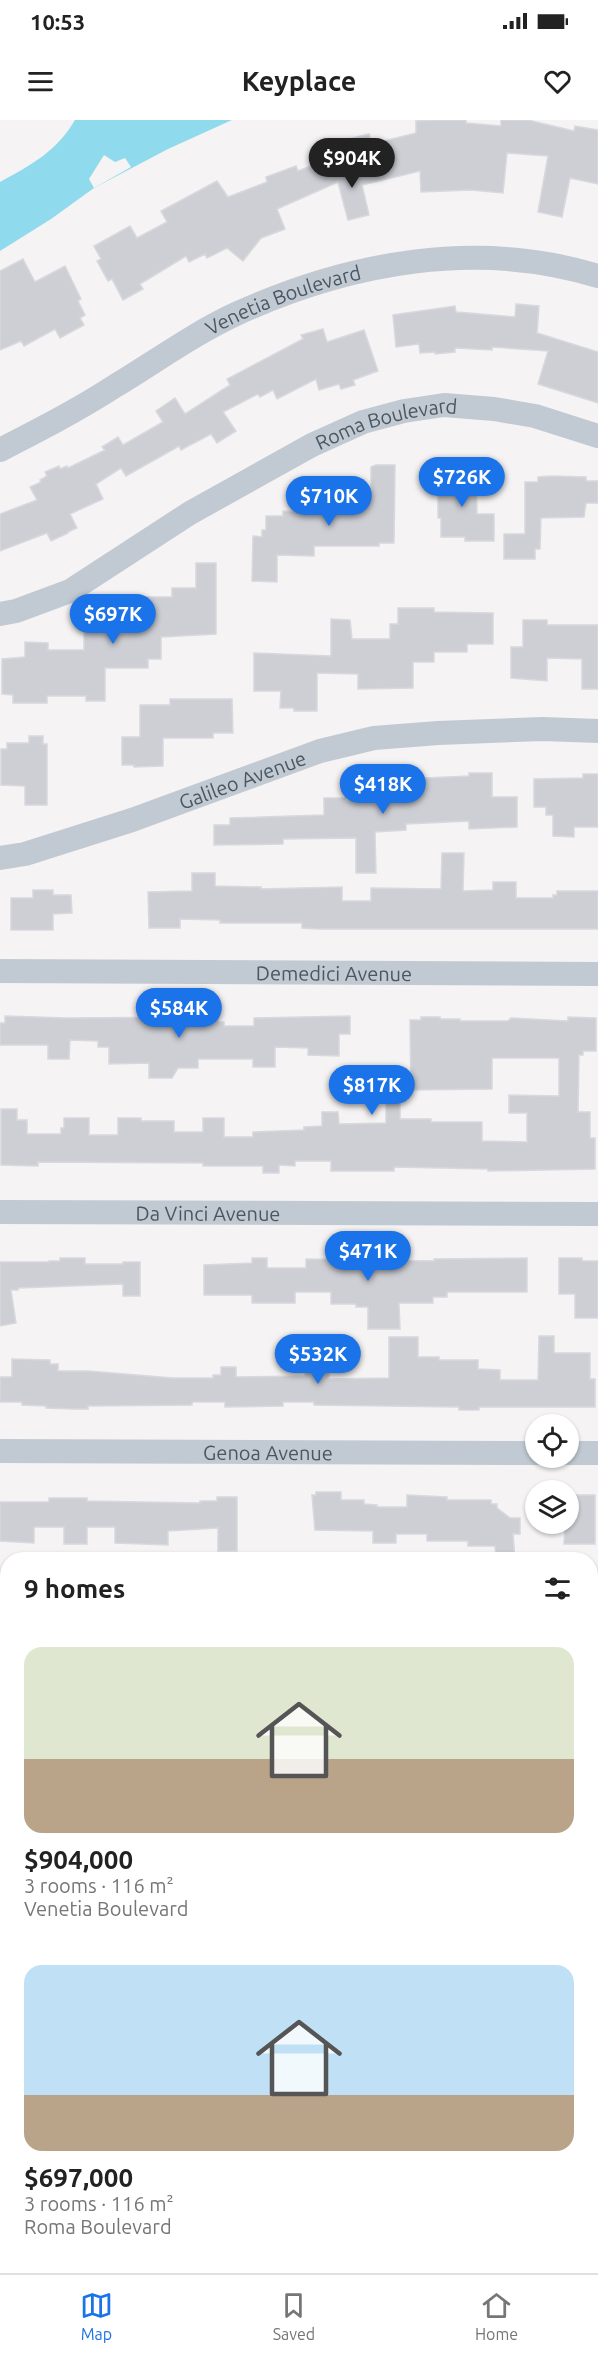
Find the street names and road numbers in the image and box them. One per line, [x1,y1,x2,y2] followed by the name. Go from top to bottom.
[201,260,363,339] street label: Venetia Boulevard
[311,393,458,454] street label: Roma Boulevard
[176,746,309,813] street label: Galileo Avenue
[256,961,412,985] street label: Demedici Avenue
[136,1201,280,1224] street label: Da Vinci Avenue
[203,1440,333,1464] street label: Genoa Avenue

